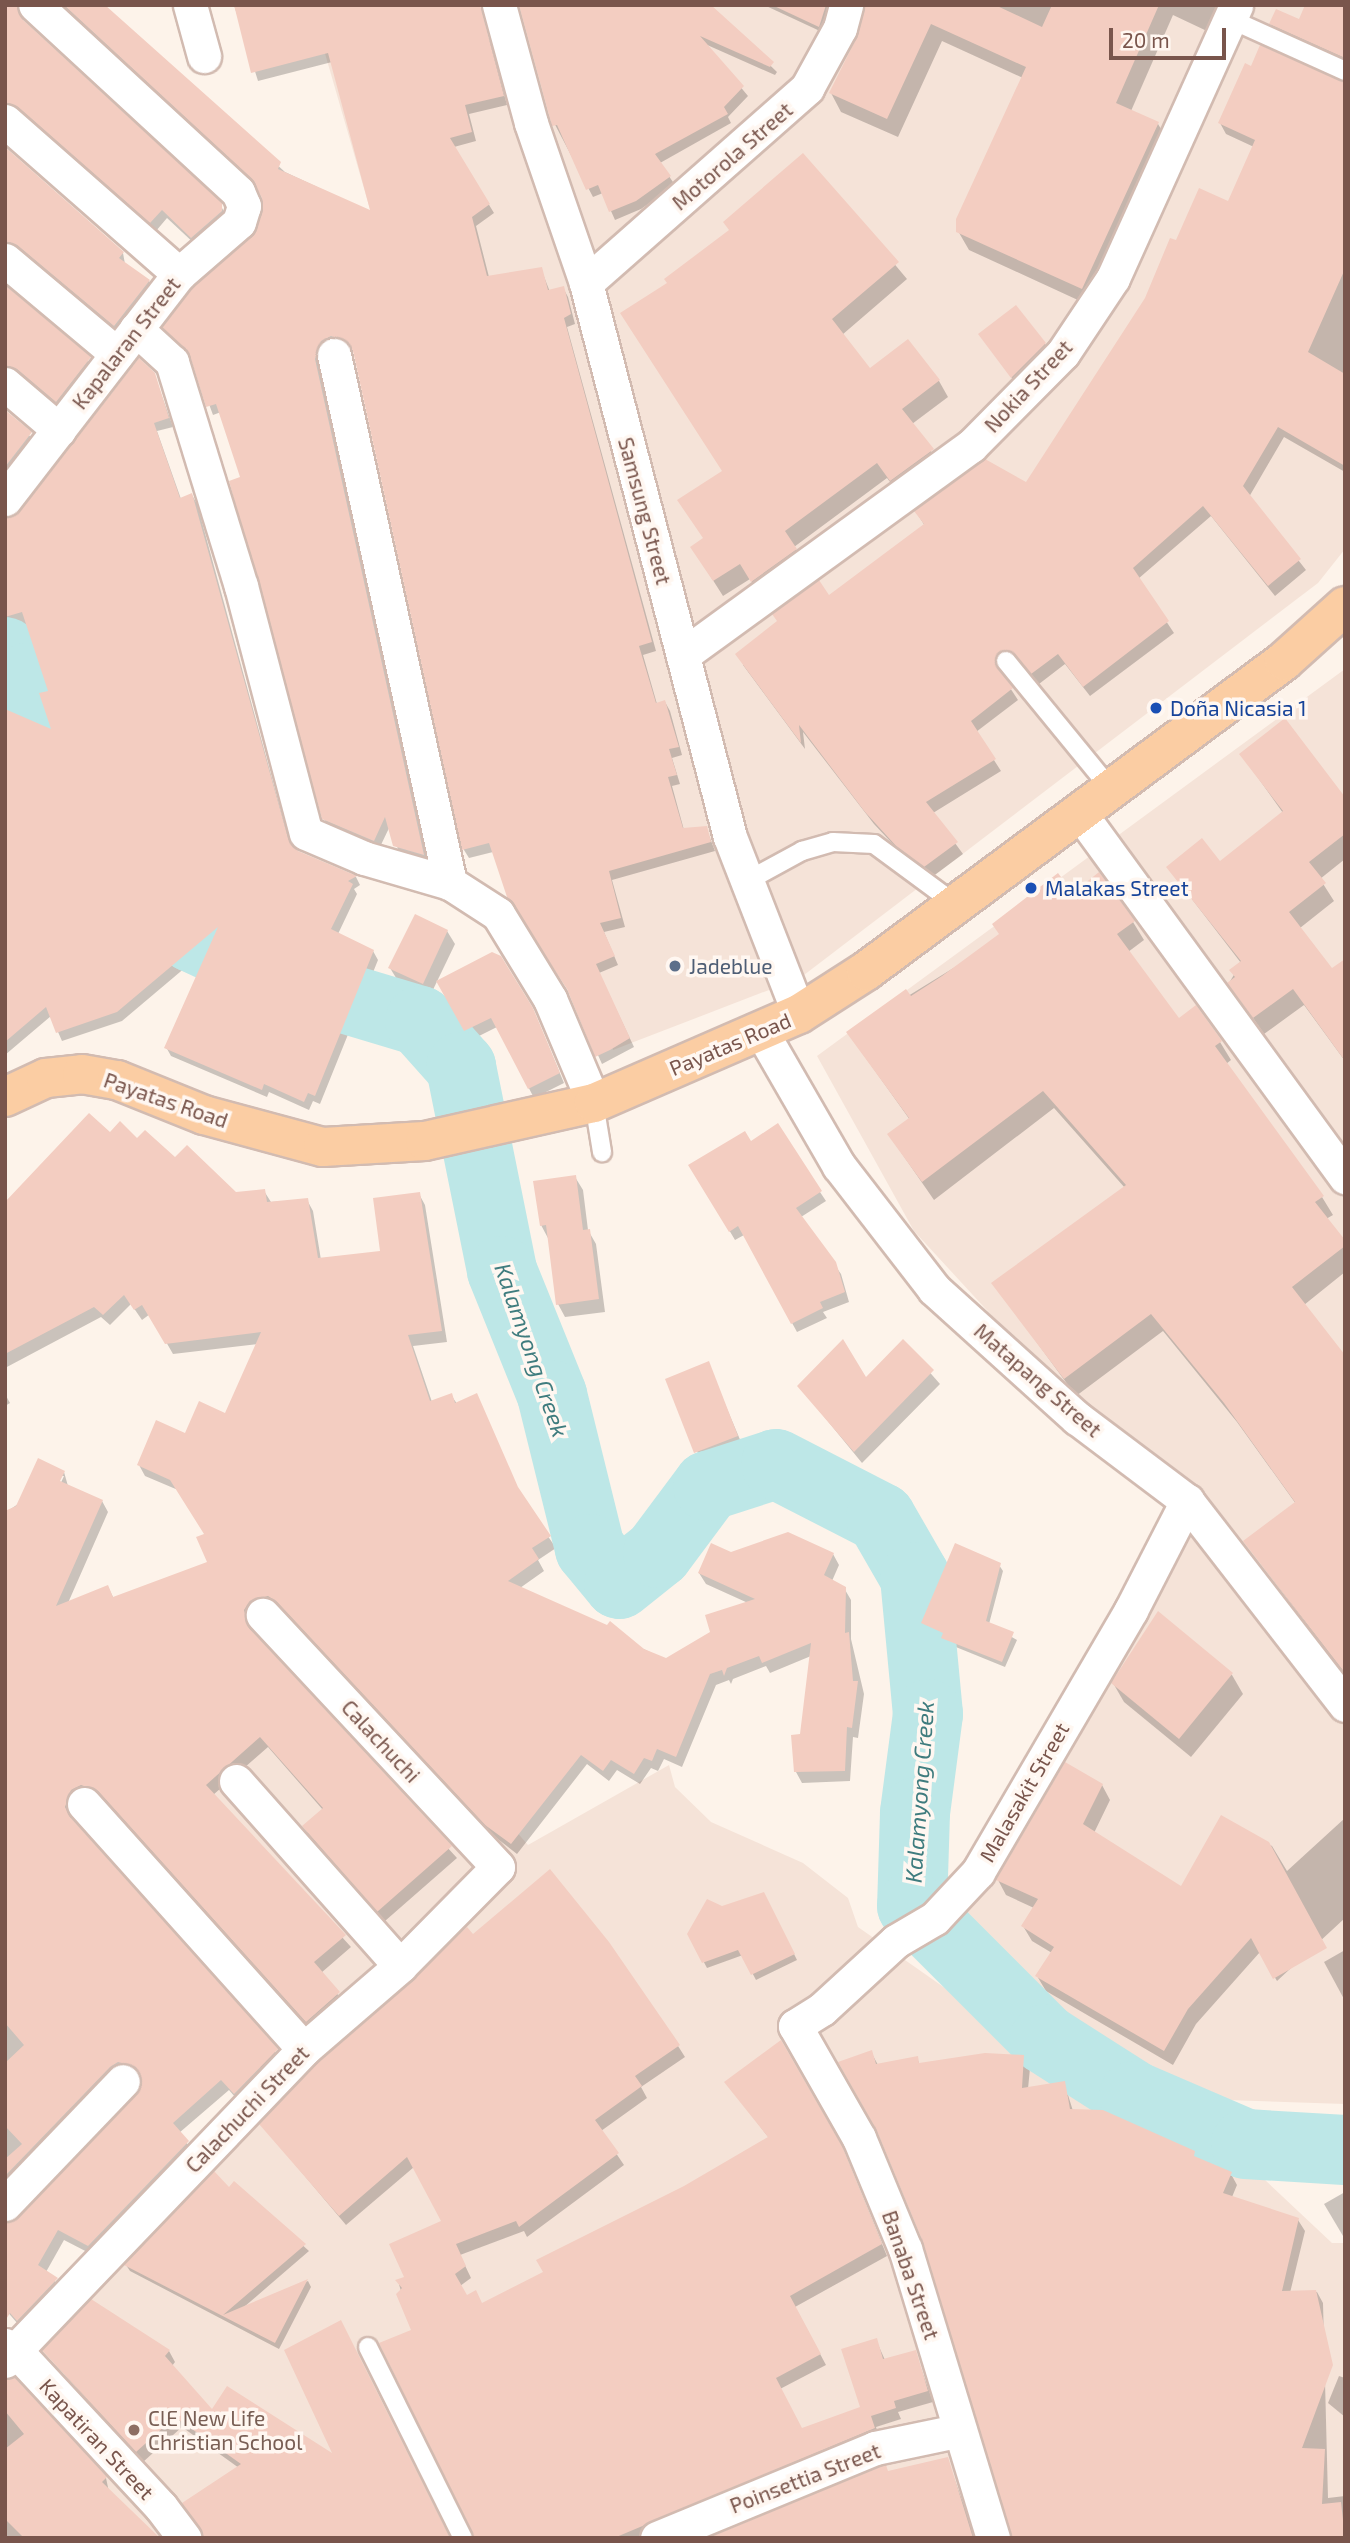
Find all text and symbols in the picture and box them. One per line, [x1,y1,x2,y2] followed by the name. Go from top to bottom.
[1112,14,1229,58] scale bar
[1122,27,1170,52] text: 20 m
[667,97,797,215] street label: Motorola Street
[67,272,185,414] street label: Kapalaran Street
[979,335,1077,437] street label: Nokia Street
[613,435,677,587] street label: Samsung Street
[1170,695,1307,721] place label: Doña Nicasia 1
[1148,700,1164,716] marker: Doña Nicasia 1
[1045,875,1189,901] place label: Malakas Street
[1023,880,1039,896] marker: Malakas Street
[689,953,772,979] place label: Jadeblue
[667,958,683,974] marker: Jadeblue
[665,1007,795,1081] street label: Payatas Road
[101,1067,231,1133] street label: Payatas Road
[489,1259,575,1441] water label: Kalamyong Creek
[969,1318,1107,1442] street label: Matapang Street
[337,1695,425,1787] street label: Calachuchi
[899,1700,939,1884] water label: Kalamyong Creek
[974,1718,1074,1866] street label: Malasakit Street
[180,2040,314,2178] street label: Calachuchi Street
[877,2207,945,2343] street label: Banaba Street
[35,2373,159,2505] street label: Kapatiran Street
[148,2405,302,2455] place label: ClE New Life Christian School
[126,2422,142,2438] marker: ClE New Life Christian School
[726,2438,884,2518] street label: Poinsettia Street

